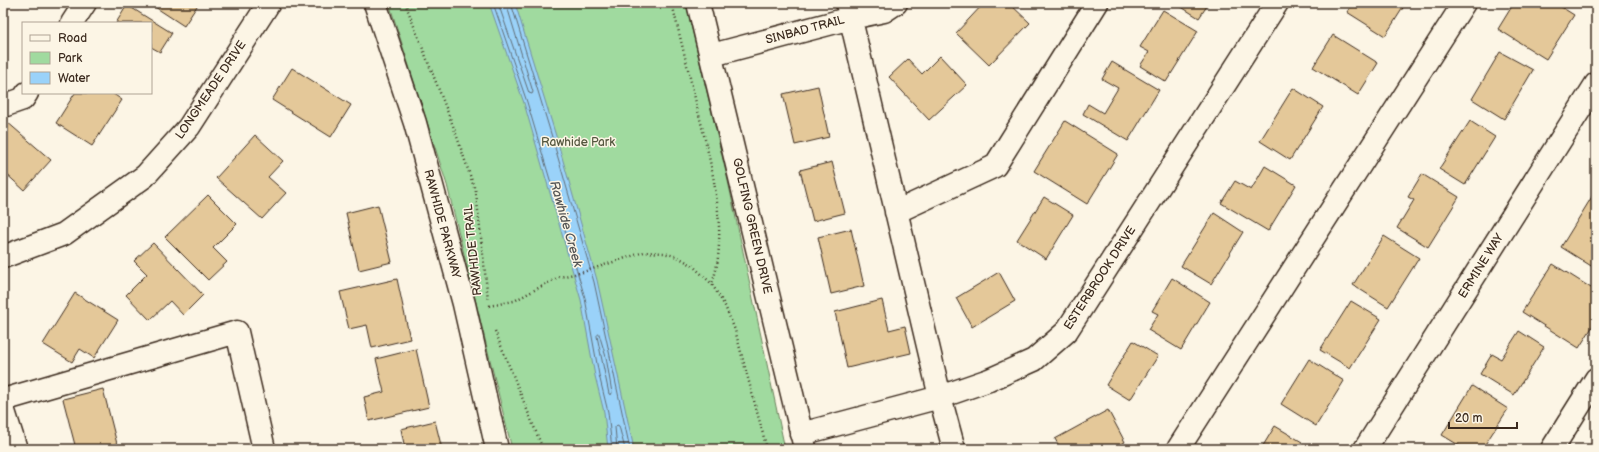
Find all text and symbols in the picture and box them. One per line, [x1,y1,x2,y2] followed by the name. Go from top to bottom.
[764,12,846,48] street label: SINBAD TRAIL
[22,22,152,94] legend
[58,31,87,46] text: Road
[172,38,250,142] street label: LONGMEADE DRIVE
[58,51,82,66] text: Park
[58,71,90,86] text: Water
[541,135,615,150] park label: Rawhide Park
[729,157,775,296] street label: GOLFING GREEN DRIVE
[420,168,464,281] street label: RAWHIDE PARKWAY
[546,179,586,270] water label: Rawhide Creek
[461,203,485,296] street label: RAWHIDE TRAIL
[1061,223,1139,333] street label: ESTERBROOK DRIVE
[1455,230,1507,301] street label: ERMINE WAY
[1449,404,1517,430] scale bar
[1455,411,1482,426] text: 20 m

